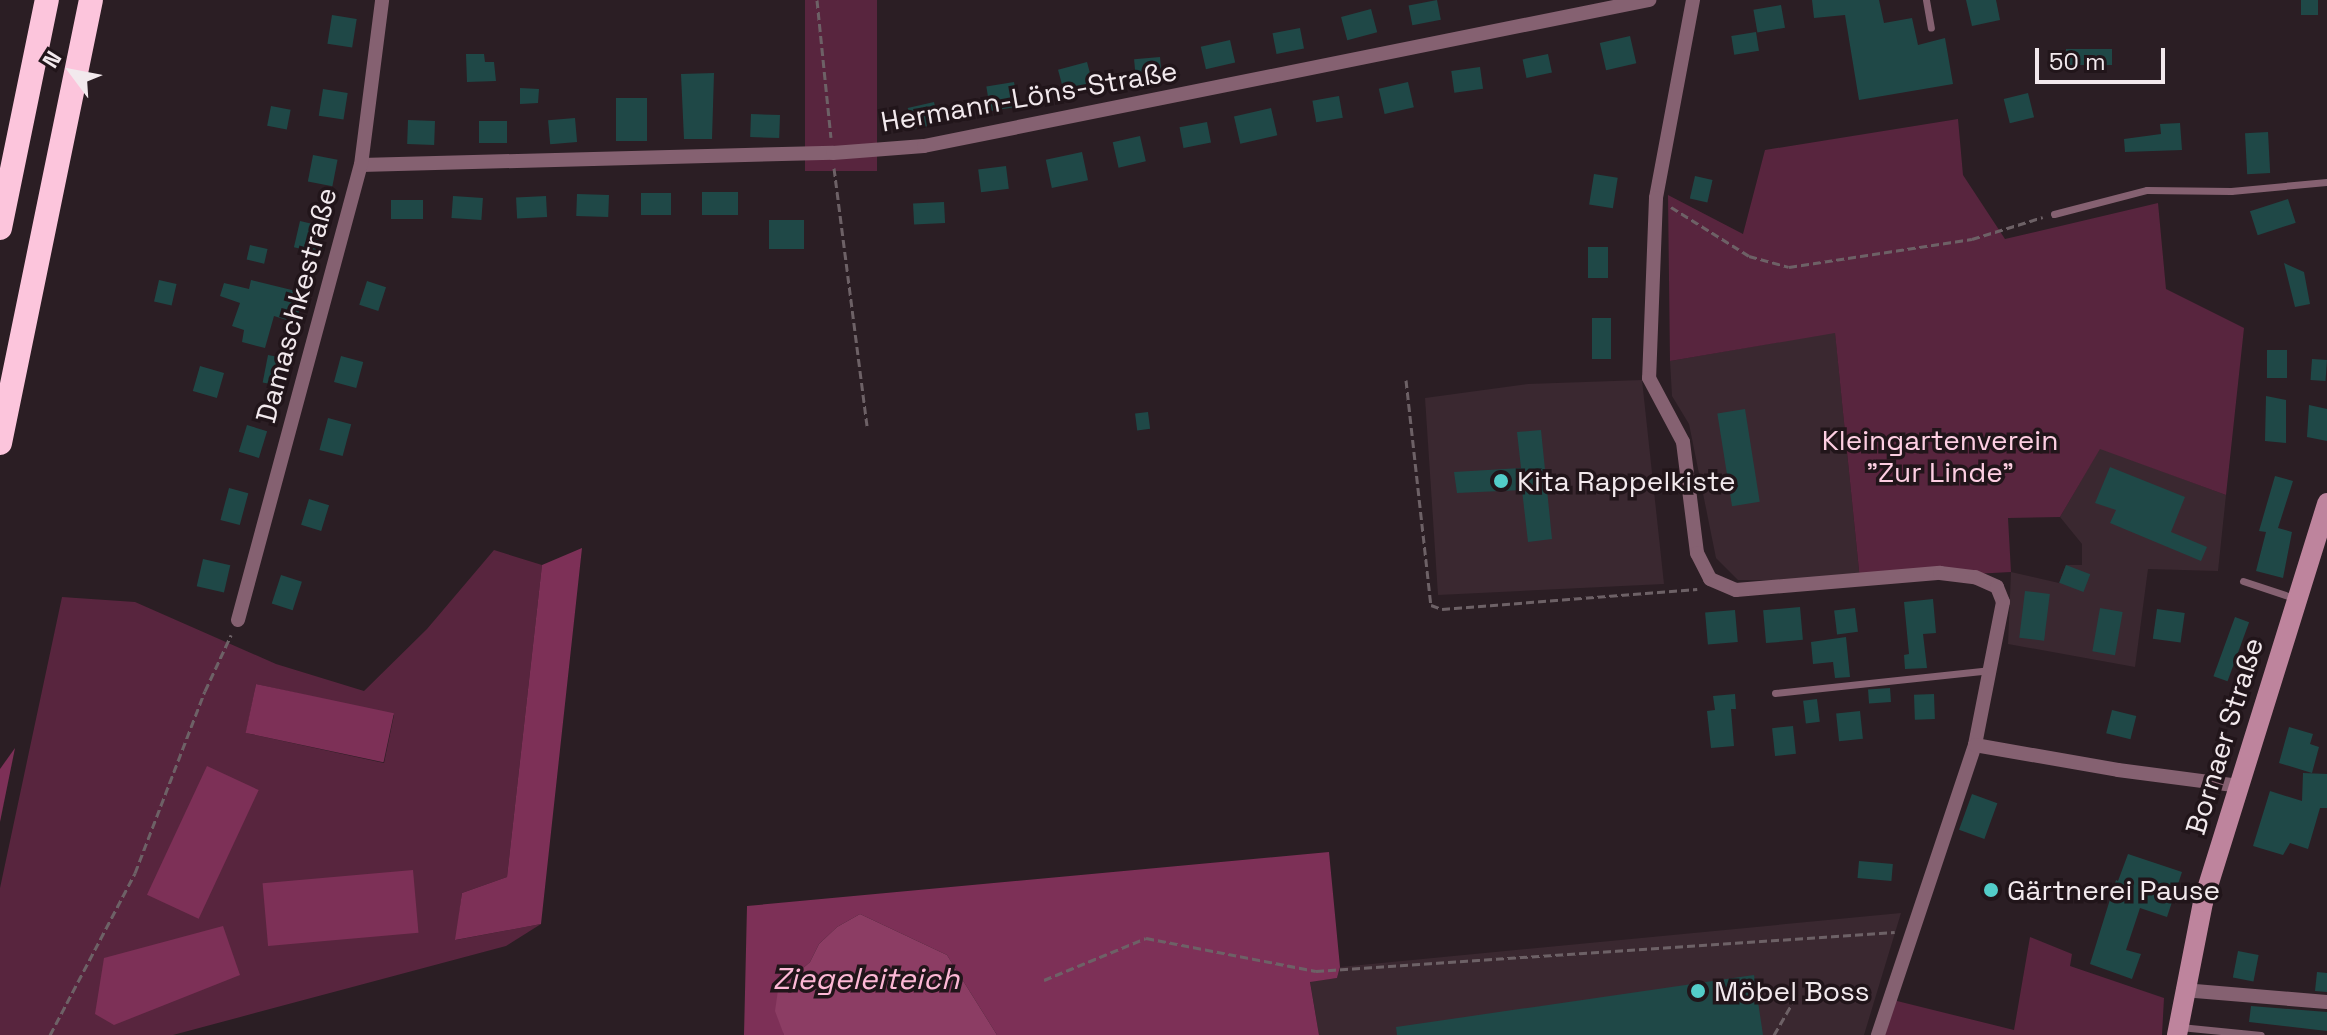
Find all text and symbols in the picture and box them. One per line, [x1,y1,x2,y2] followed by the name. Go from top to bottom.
[32,32,112,112] north arrow
[2039,32,2169,82] scale bar
[36,46,67,73] text: N
[2049,46,2106,77] text: 50 m
[878,53,1180,139] street label: Hermann-Löns-Straße
[248,184,344,426] street label: Damaschkestraße
[1822,423,2058,489] park label: Kleingartenverein "Zur Linde"
[1517,464,1736,498] place label: Kita Rappelkiste
[1492,472,1510,490] marker: Kita Rappelkiste
[2178,634,2270,838] street label: Bornaer Straße
[2007,873,2220,907] place label: Gärtnerei Pause
[1982,881,2000,899] marker: Gärtnerei Pause
[773,961,959,997] water label: Ziegeleiteich
[1714,974,1870,1008] place label: Möbel Boss
[1689,982,1707,1000] marker: Möbel Boss

